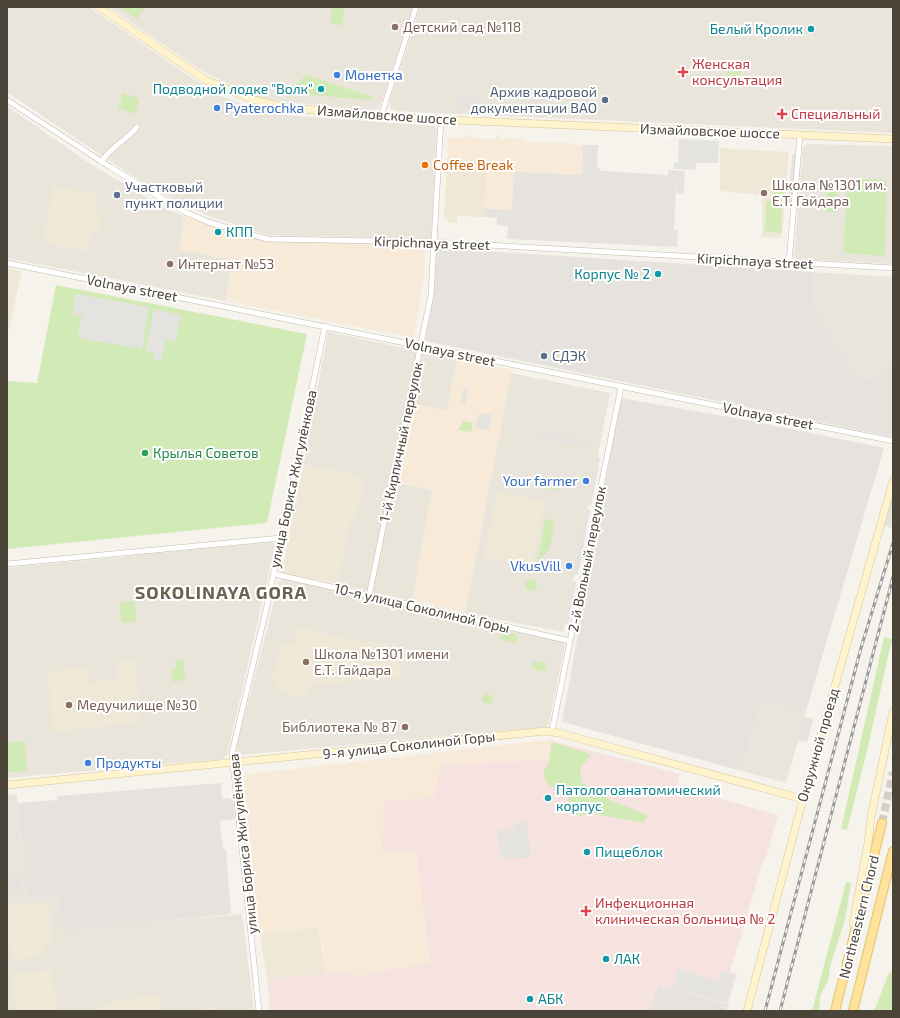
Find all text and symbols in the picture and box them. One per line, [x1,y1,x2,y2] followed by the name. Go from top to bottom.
[403,18,521,35] place label: Детский сад №118
[710,20,803,37] place label: Белый Кролик
[390,22,400,32] marker: Детский сад №118
[806,24,816,34] marker: Белый Кролик
[692,55,782,88] place label: Женская консультация
[345,66,403,83] place label: Монетка
[677,66,689,78] marker: Женская консультация
[332,70,342,80] marker: Монетка
[153,80,313,97] place label: Подводной лодке "Волк"
[471,83,597,116] place label: Архив кадровой документации ВАО
[316,84,326,94] marker: Подводной лодке "Волк"
[600,95,610,105] marker: Архив кадровой документации ВАО
[225,99,304,116] place label: Pyaterochka
[317,101,457,128] street label: Измайловское шоссе
[212,103,222,113] marker: Pyaterochka
[791,105,880,122] place label: Специальный
[776,108,788,120] marker: Специальный
[640,120,780,141] street label: Измайловское шоссе
[433,156,513,173] place label: Coffee Break
[420,160,430,170] marker: Coffee Break
[772,176,886,209] place label: Школа №1301 им. Е.Т. Гайдара
[125,178,223,211] place label: Участковый пункт полиции
[759,188,769,198] marker: Школа №1301 им. Е.Т. Гайдара
[112,190,122,200] marker: Участковый пункт полиции
[226,223,253,240] place label: КПП
[213,227,223,237] marker: КПП
[374,232,490,253] street label: Kirpichnaya street
[697,249,813,272] street label: Kirpichnaya street
[178,255,274,272] place label: Интернат №53
[165,259,175,269] marker: Интернат №53
[574,265,650,282] place label: Корпус № 2
[653,269,663,279] marker: Корпус № 2
[85,270,179,305] street label: Volnaya street
[403,334,497,369] street label: Volnaya street
[552,347,586,364] place label: СДЭК
[539,351,549,361] marker: СДЭК
[375,360,426,523] street label: 1-й Кирпичный переулок
[265,388,320,569] street label: улица Бориса Жигулёнкова
[721,398,815,433] street label: Volnaya street
[153,444,259,461] place label: Крылья Советов
[140,448,150,458] marker: Крылья Советов
[503,472,578,489] place label: Your farmer
[581,476,591,486] marker: Your farmer
[564,484,609,633] street label: 2-й Вольный переулок
[510,557,562,574] place label: VkusVill
[564,561,574,571] marker: VkusVill
[333,579,511,636] street label: 10-я улица Соколиной Горы
[135,581,307,603] district label: SOKOLINAYA GORA
[314,645,449,678] place label: Школа №1301 имени Е.Т. Гайдара
[301,657,311,667] marker: Школа №1301 имени Е.Т. Гайдара
[793,686,842,804] street label: Окружной проезд
[77,696,197,713] place label: Медучилище №30
[64,700,74,710] marker: Медучилище №30
[282,718,397,735] place label: Библиотека № 87
[400,722,410,732] marker: Библиотека № 87
[322,727,496,762] street label: 9-я улица Соколиной Горы
[225,753,260,935] street label: улица Бориса Жигулёнкова
[96,754,161,771] place label: Продукты
[83,758,93,768] marker: Продукты
[556,781,721,814] place label: Патологоанатомический корпус
[543,793,553,803] marker: Патологоанатомический корпус
[595,843,664,860] place label: Пищеблок
[582,847,592,857] marker: Пищеблок
[835,853,882,980] street label: Northeastern Chord
[595,894,775,927] place label: Инфекционная клиническая больница № 2
[580,905,592,917] marker: Инфекционная клиническая больница № 2
[614,950,640,967] place label: ЛАК
[601,954,611,964] marker: ЛАК
[538,990,564,1007] place label: АБК
[525,994,535,1004] marker: АБК

